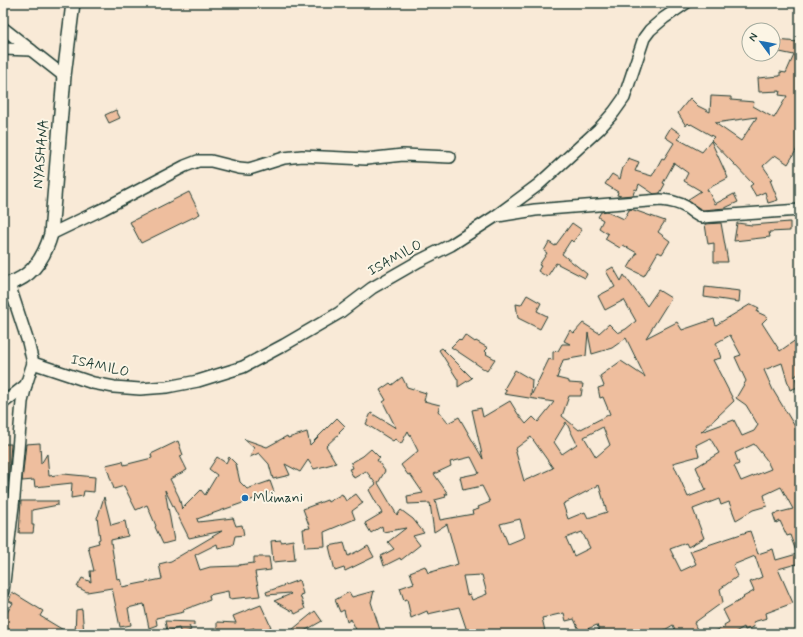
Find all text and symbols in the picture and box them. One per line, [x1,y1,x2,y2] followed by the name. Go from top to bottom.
[741,22,781,62] north arrow
[745,30,761,44] text: N
[29,118,53,190] street label: NYASHANA
[365,236,425,280] street label: ISAMILO
[69,351,131,381] street label: ISAMILO
[253,489,303,507] place label: Mlimani
[240,493,250,503] marker: Mlimani

